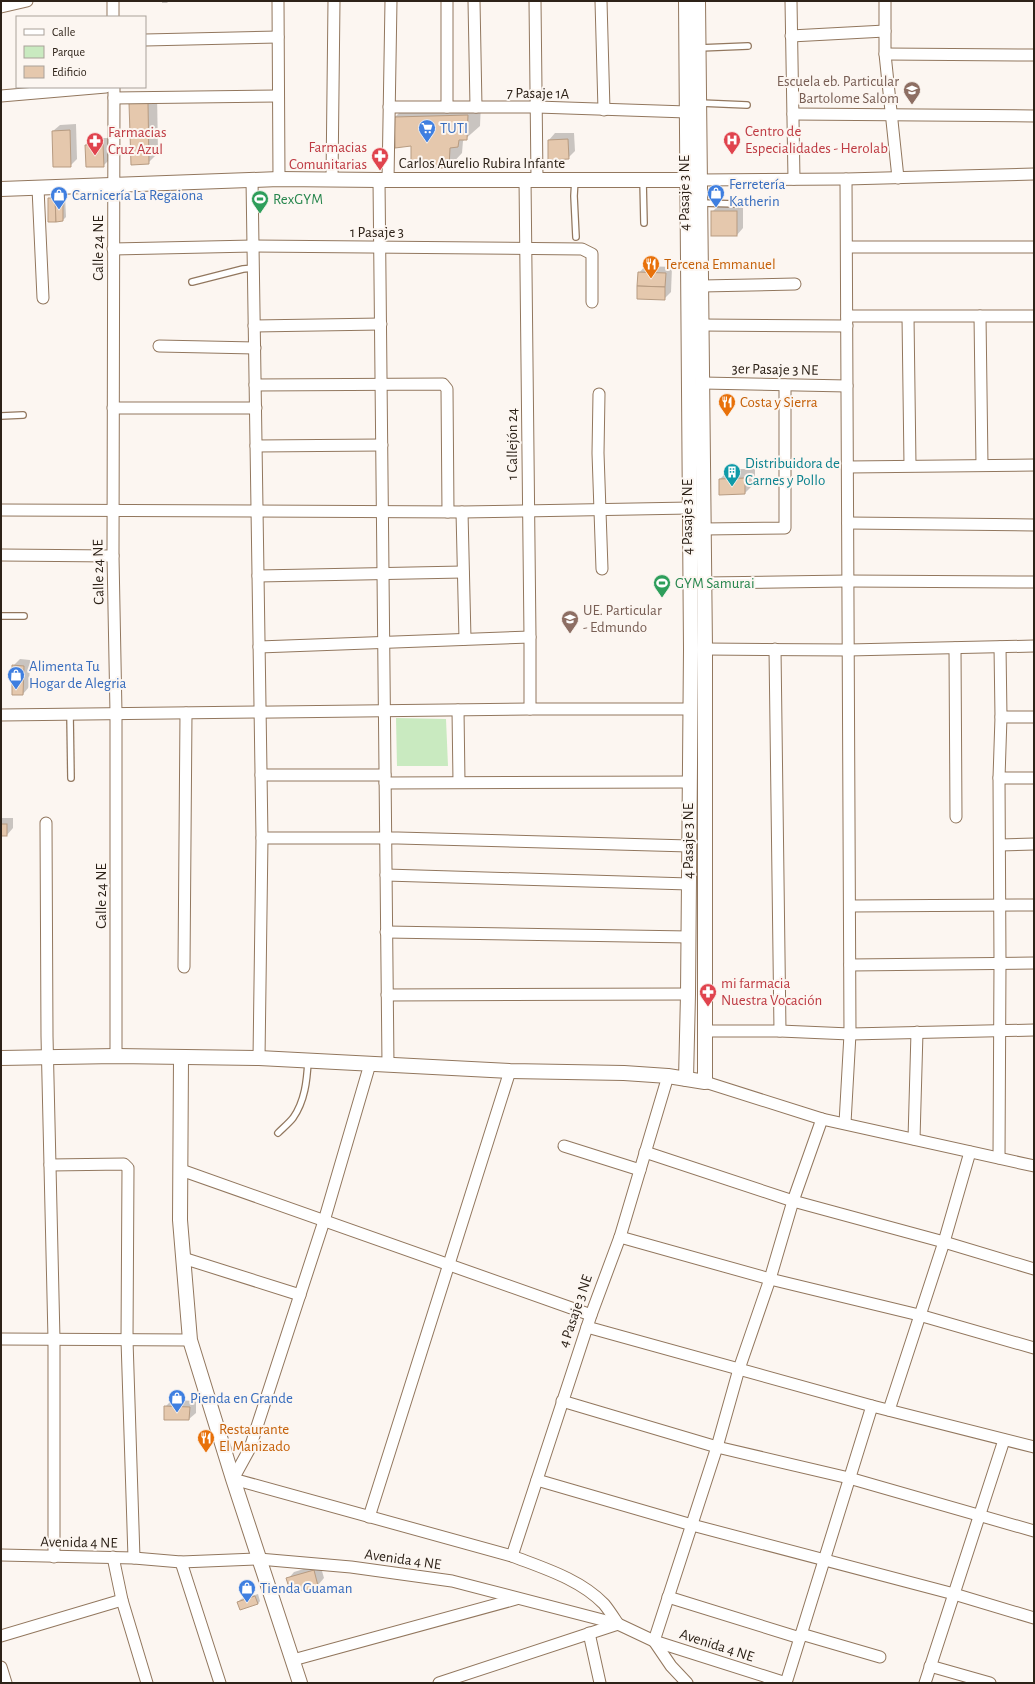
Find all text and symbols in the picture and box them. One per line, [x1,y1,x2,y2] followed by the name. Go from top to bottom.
[16,16,146,88] legend
[52,26,75,38] text: Calle
[52,46,85,58] text: Parque
[52,66,87,78] text: Edificio
[777,74,899,106] place label: Escuela eb. Particular Bartolome Salom
[902,80,922,105] school or university icon: Escuela eb. Particular Bartolome Salom
[506,85,570,102] street label: 7 Pasaje 1A
[417,118,437,143] supermarket icon: TUTI
[440,121,468,136] place label: TUTI
[745,124,888,156] place label: Centro de Especialidades - Herolab
[108,125,167,157] place label: Farmacias Cruz Azul
[722,130,742,155] hospital icon: Centro de Especialidades - Herolab
[85,131,105,156] pharmacy icon: Farmacias Cruz Azul
[289,140,367,172] place label: Farmacias Comunitarias
[370,146,390,171] pharmacy icon: Farmacias Comunitarias
[677,155,692,231] street label: 4 Pasaje 3 NE
[399,156,565,171] street label: Carlos Aurelio Rubira Infante
[729,177,785,209] place label: Ferretería Katherin
[706,183,726,208] shop icon: Ferretería Katherin
[49,185,69,210] shop icon: Carnicería La Regaiona
[72,188,203,203] place label: Carnicería La Regaiona
[250,189,270,214] sports icon: RexGYM
[273,192,323,207] place label: RexGYM
[91,215,106,281] street label: Calle 24 NE
[350,225,404,240] street label: 1 Pasaje 3
[641,254,661,279] restaurant icon: Tercena Emmanuel
[664,257,776,272] place label: Tercena Emmanuel
[731,361,818,378] street label: 3er Pasaje 3 NE
[717,392,737,417] restaurant icon: Costa y Sierra
[740,395,818,410] place label: Costa y Sierra
[505,408,520,480] street label: 1 Callejón 24
[745,456,840,488] place label: Distribuidora de Carnes y Pollo
[722,462,742,487] building icon: Distribuidora de Carnes y Pollo
[680,479,695,555] street label: 4 Pasaje 3 NE
[90,539,107,605] street label: Calle 24 NE
[652,573,672,598] sports icon: GYM Samurai
[675,576,755,591] place label: GYM Samurai
[583,603,662,635] place label: UE. Particular - Edmundo
[560,609,580,634] school or university icon: UE. Particular - Edmundo
[29,659,127,691] place label: Alimenta Tu Hogar de Alegria
[6,665,26,690] shop icon: Alimenta Tu Hogar de Alegria
[681,803,696,879] street label: 4 Pasaje 3 NE
[94,863,109,929] street label: Calle 24 NE
[721,976,822,1008] place label: mi farmacia Nuestra Vocación
[698,982,718,1007] pharmacy icon: mi farmacia Nuestra Vocación
[556,1273,595,1350] street label: 4 Pasaje 3 NE
[167,1388,187,1413] shop icon: Pienda en Grande
[190,1391,293,1406] place label: Pienda en Grande
[219,1422,290,1454] place label: Restaurante El Manizado
[196,1428,216,1453] restaurant icon: Restaurante El Manizado
[40,1534,118,1551] street label: Avenida 4 NE
[364,1547,442,1572] street label: Avenida 4 NE
[237,1578,257,1603] shop icon: Tienda Guaman
[260,1581,352,1596] place label: Tienda Guaman
[678,1626,756,1665] street label: Avenida 4 NE

